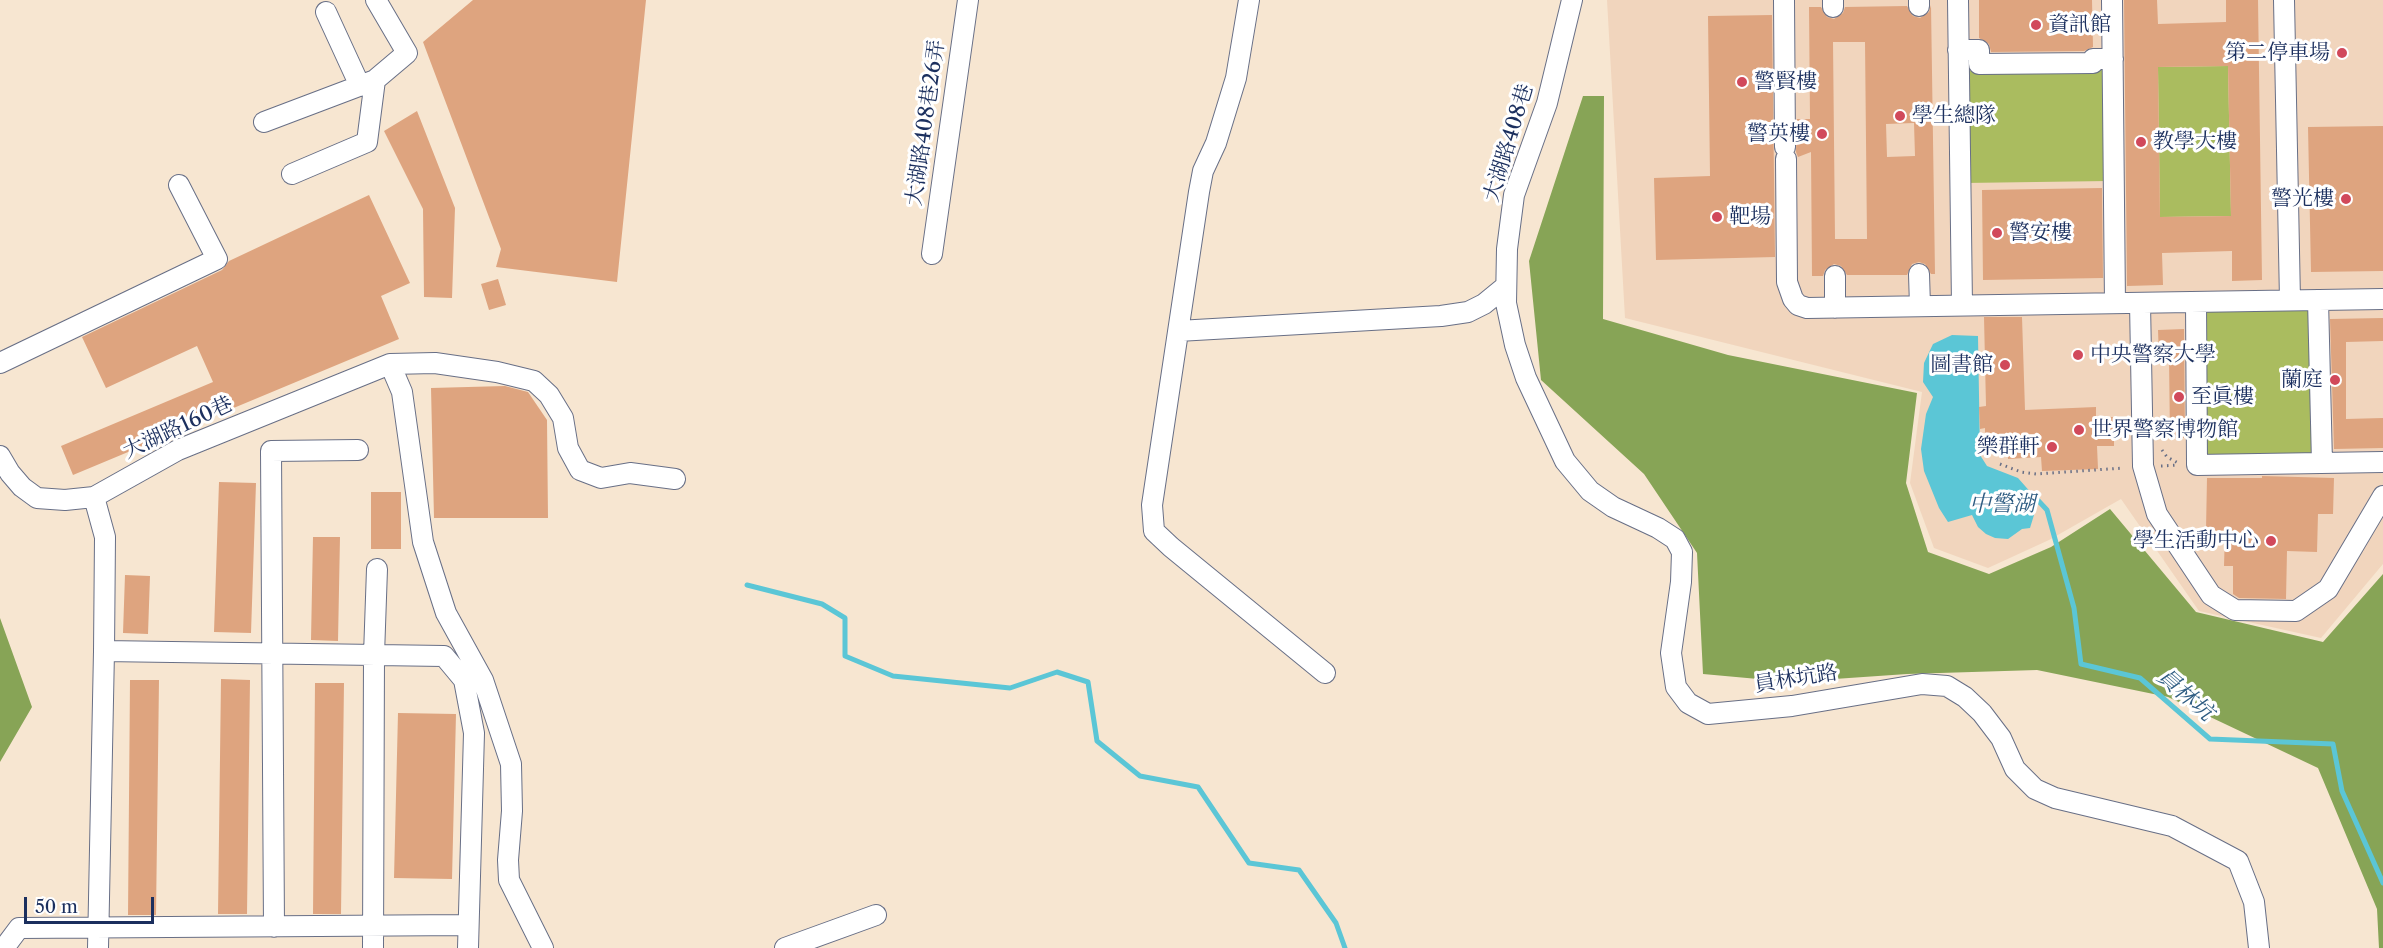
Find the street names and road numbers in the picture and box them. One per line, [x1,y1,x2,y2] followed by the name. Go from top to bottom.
[902,38,950,208] street label: 大湖路408巷26弄
[1479,81,1539,205] street label: 大湖路408巷
[119,392,237,464] street label: 大湖路160巷
[1753,660,1839,698] street label: 員林坑路

